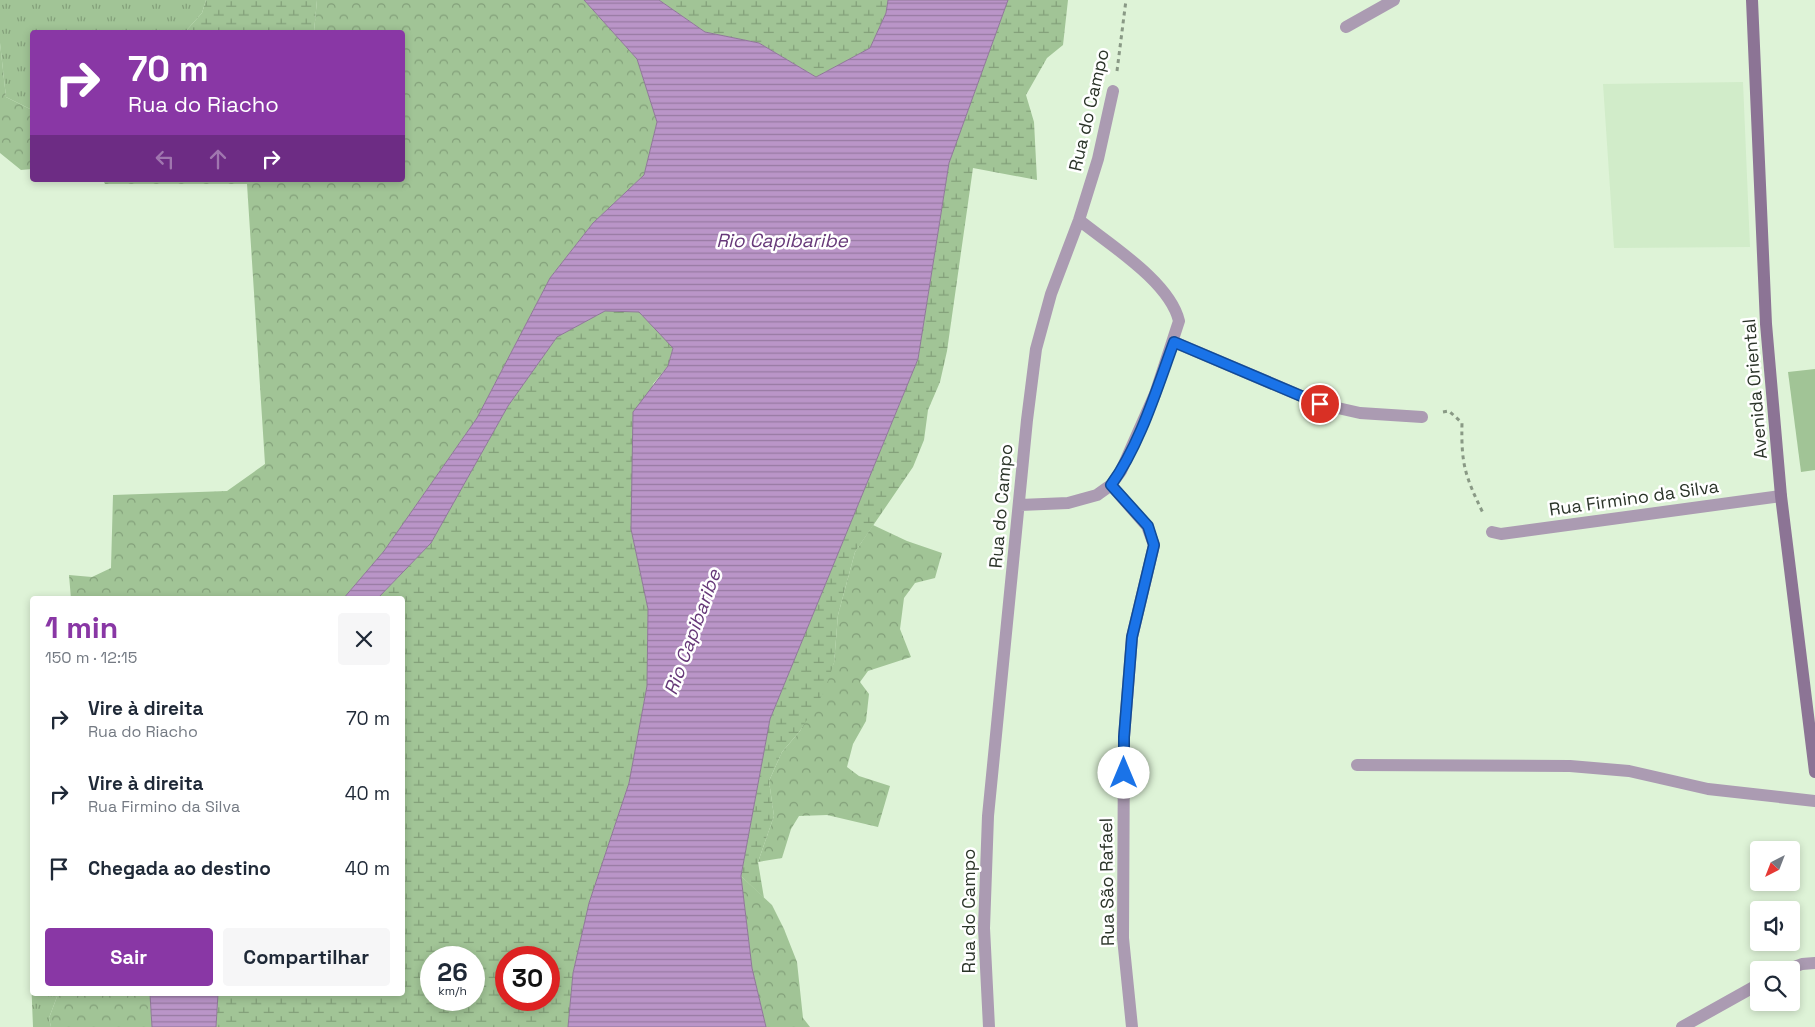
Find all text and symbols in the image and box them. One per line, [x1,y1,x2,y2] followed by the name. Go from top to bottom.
[128,47,209,91] text: 70 m
[1063,47,1114,173] street label: Rua do Campo
[45,50,110,115] icon: right
[128,90,279,118] text: Rua do Riacho
[151,145,179,173] icon: left
[204,145,232,173] icon: ahead
[257,145,285,173] icon: right
[716,228,849,253] water label: Rio Capibaribe
[1737,318,1772,460] street label: Avenida Oriental
[1299,383,1341,425] pin
[1306,390,1334,418] icon: arrive
[984,443,1017,569] street label: Rua do Campo
[1548,474,1720,521] street label: Rua Firmino da Silva
[658,565,727,698] water label: Rio Capibaribe
[45,608,118,647] text: 1 min
[338,613,390,665] button: close
[45,647,137,668] text: 150 m · 12:15
[88,696,204,721] text: Vire à direita
[45,705,73,733] icon: right
[346,706,390,731] text: 70 m
[88,721,198,742] text: Rua do Riacho
[1097,746,1149,798] position arrow
[88,771,204,796] text: Vire à direita
[45,780,73,808] icon: right
[345,781,390,806] text: 40 m
[88,796,240,817] text: Rua Firmino da Silva
[1094,818,1119,946] street label: Rua São Rafael
[1750,841,1800,891] north arrow
[1750,841,1800,1011] map controls
[957,849,980,973] street label: Rua do Campo
[45,855,73,883] icon: arrive
[88,856,271,881] text: Chegada ao destino
[345,856,390,881] text: 40 m
[1750,901,1800,951] button: sound
[45,928,213,986] button: Sair
[223,928,390,986] button: Compartilhar
[495,946,560,1011] speed limit sign: 30
[437,956,468,988] text: 26
[1750,961,1800,1011] button: search
[438,983,467,999] text: km/h

